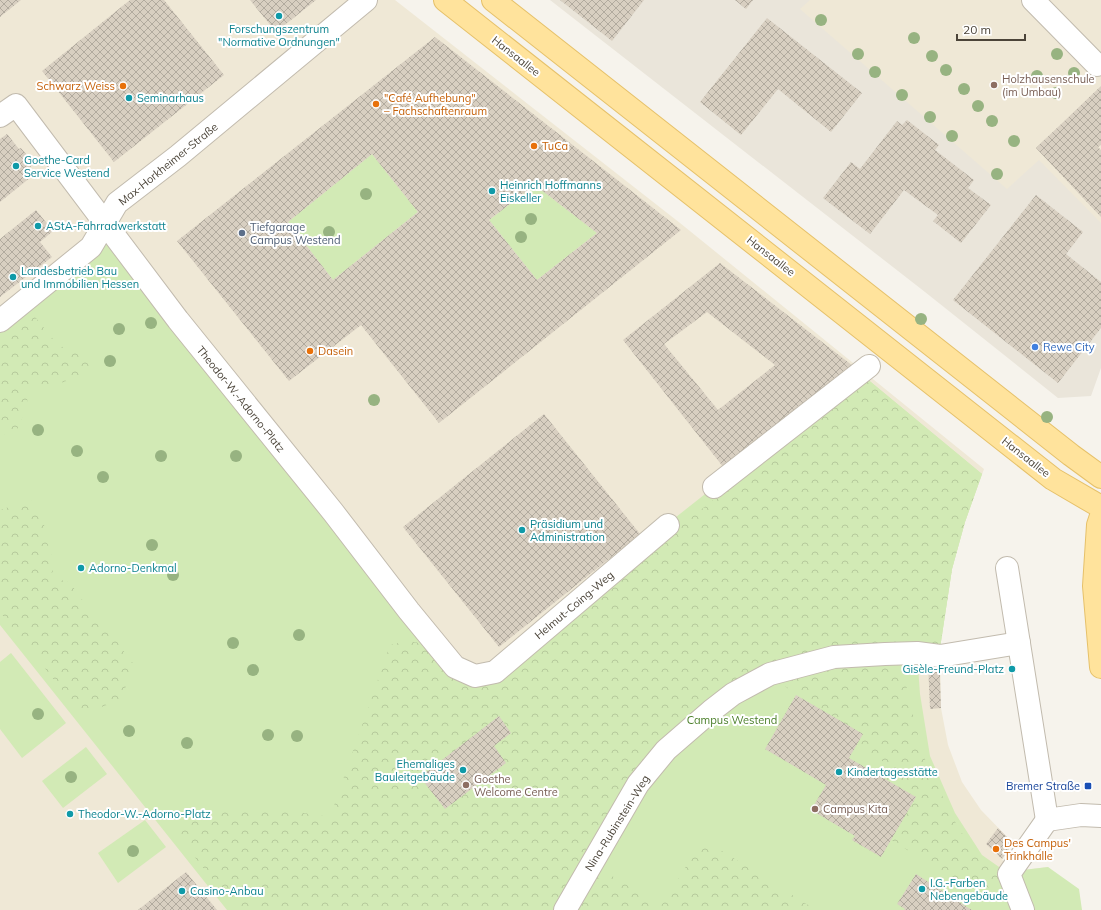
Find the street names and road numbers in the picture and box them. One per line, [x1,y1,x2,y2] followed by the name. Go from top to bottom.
[489,33,543,79] street label: Hansaallee
[116,120,221,208] street label: Max-Horkheimer-Straße
[744,233,798,279] street label: Hansaallee
[194,343,288,455] street label: Theodor-W.-Adorno-Platz
[999,434,1053,480] street label: Hansaallee
[532,568,616,642] street label: Helmut-Coing-Weg
[582,772,652,874] street label: Nina-Rubinstein-Weg

